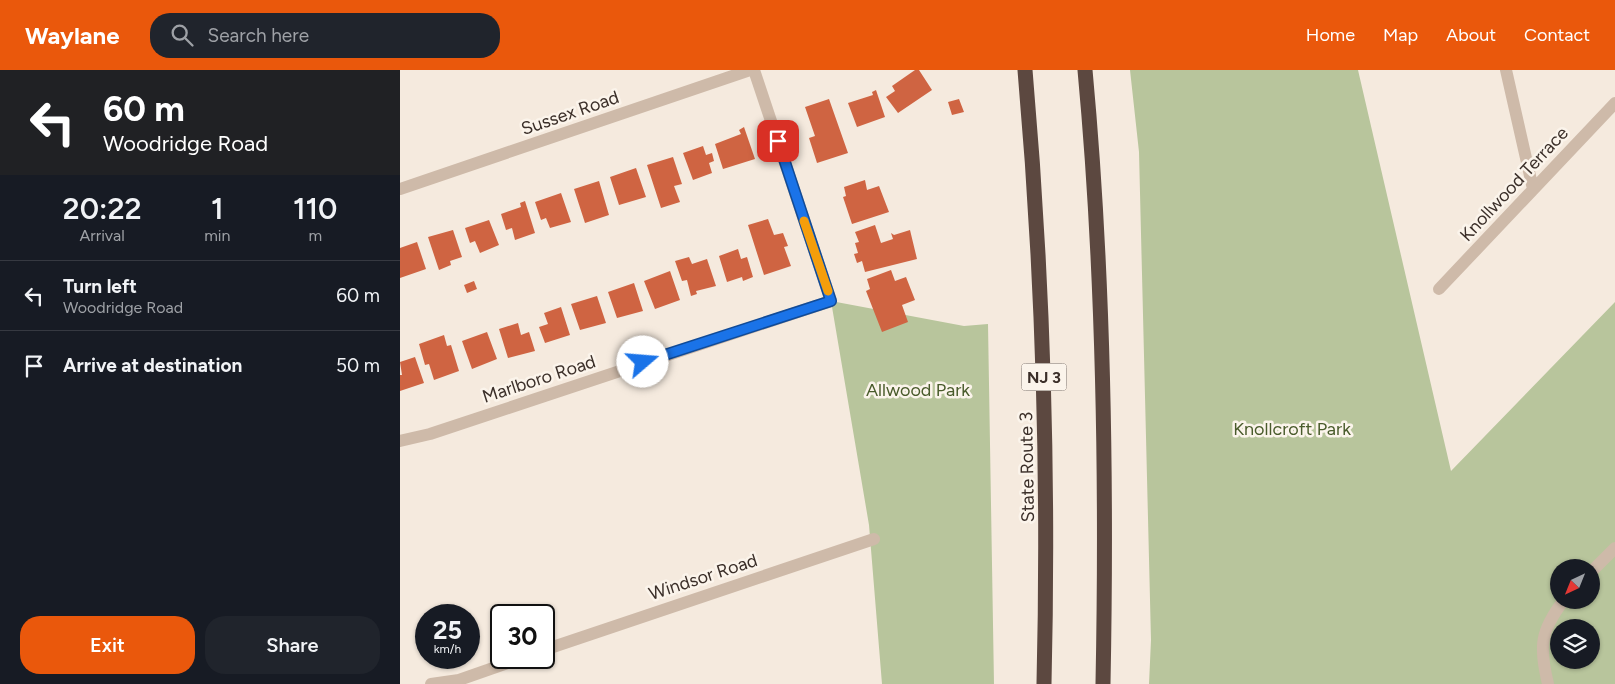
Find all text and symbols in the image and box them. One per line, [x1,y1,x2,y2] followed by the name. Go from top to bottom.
[150,13,500,58] search box
[25,21,120,50] text: Waylane
[168,21,196,49] icon: search
[208,24,309,47] text: Search here
[1306,24,1355,46] text: Home
[1383,24,1418,46] text: Map
[1446,24,1496,46] text: About
[1524,24,1590,46] text: Contact
[518,86,622,140] street label: Sussex Road
[103,88,185,130] text: 60 m
[20,90,85,155] icon: left
[757,120,799,162] pin
[1455,122,1573,246] street label: Knollwood Terrace
[764,127,792,155] icon: arrive
[103,130,268,157] text: Woodridge Road
[63,190,142,227] text: 20:22
[211,190,224,227] text: 1
[293,190,337,227] text: 110
[80,226,125,245] text: Arrival
[204,226,230,245] text: min
[308,226,322,245] text: m
[63,275,137,298] text: Turn left
[20,282,48,310] icon: left
[336,284,380,307] text: 60 m
[63,298,183,317] text: Woodridge Road
[616,335,668,387] position arrow
[480,350,598,408] street label: Marlboro Road
[20,352,48,380] icon: arrive
[63,354,242,377] text: Arrive at destination
[336,354,380,377] text: 50 m
[1022,364,1066,390] road number: NJ 3
[866,379,970,401] park label: Allwood Park
[1015,412,1039,522] street label: State Route 3
[1233,418,1351,440] park label: Knollcroft Park
[646,549,760,605] street label: Windsor Road
[1550,559,1600,609] north arrow
[1550,559,1600,669] map controls
[490,604,555,669] speed limit sign: 30
[433,615,462,645] text: 25
[20,616,195,674] button: Exit
[205,616,380,674] button: Share
[1550,619,1600,669] button: layers
[434,642,461,656] text: km/h

